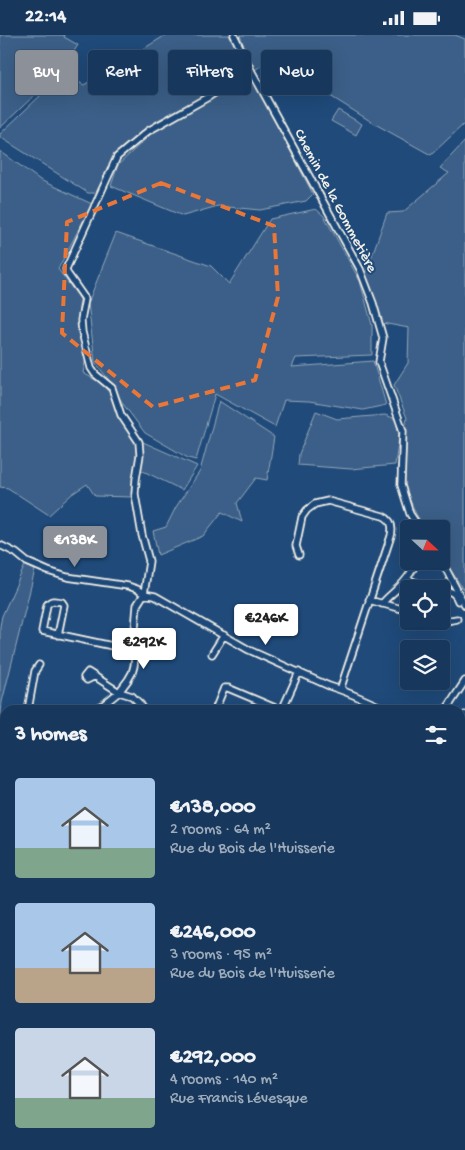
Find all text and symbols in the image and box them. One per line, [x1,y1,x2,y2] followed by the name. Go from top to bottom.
[25,6,66,29] text: 22:14
[15,50,78,95] chip: Buy
[88,50,158,95] chip: Rent
[168,50,251,95] chip: Filters
[261,50,332,95] chip: New
[289,126,381,276] street label: Chemin de la Gommetière
[400,520,450,570] north arrow
[400,520,450,690] map controls
[40,525,110,568] pin: €138K
[54,532,96,551] text: €138K
[400,580,450,630] button: locate
[231,603,301,646] pin: €246K
[245,610,287,629] text: €246K
[109,627,179,670] pin: €292K
[123,634,165,653] text: €292K
[400,640,450,690] button: layers
[422,721,450,749] icon: filters
[15,723,87,748] text: 3 homes
[170,796,256,821] text: €138,000
[55,798,115,858] icon: home
[170,821,271,840] text: 2 rooms · 64 m²
[170,840,335,859] text: Rue du Bois de l'Huisserie
[170,921,256,946] text: €246,000
[55,923,115,983] icon: home
[170,946,272,965] text: 3 rooms · 95 m²
[170,965,335,984] text: Rue du Bois de l'Huisserie
[170,1046,256,1071] text: €292,000
[55,1048,115,1108] icon: home
[170,1071,278,1090] text: 4 rooms · 140 m²
[170,1090,308,1109] text: Rue Francis Lévesque

